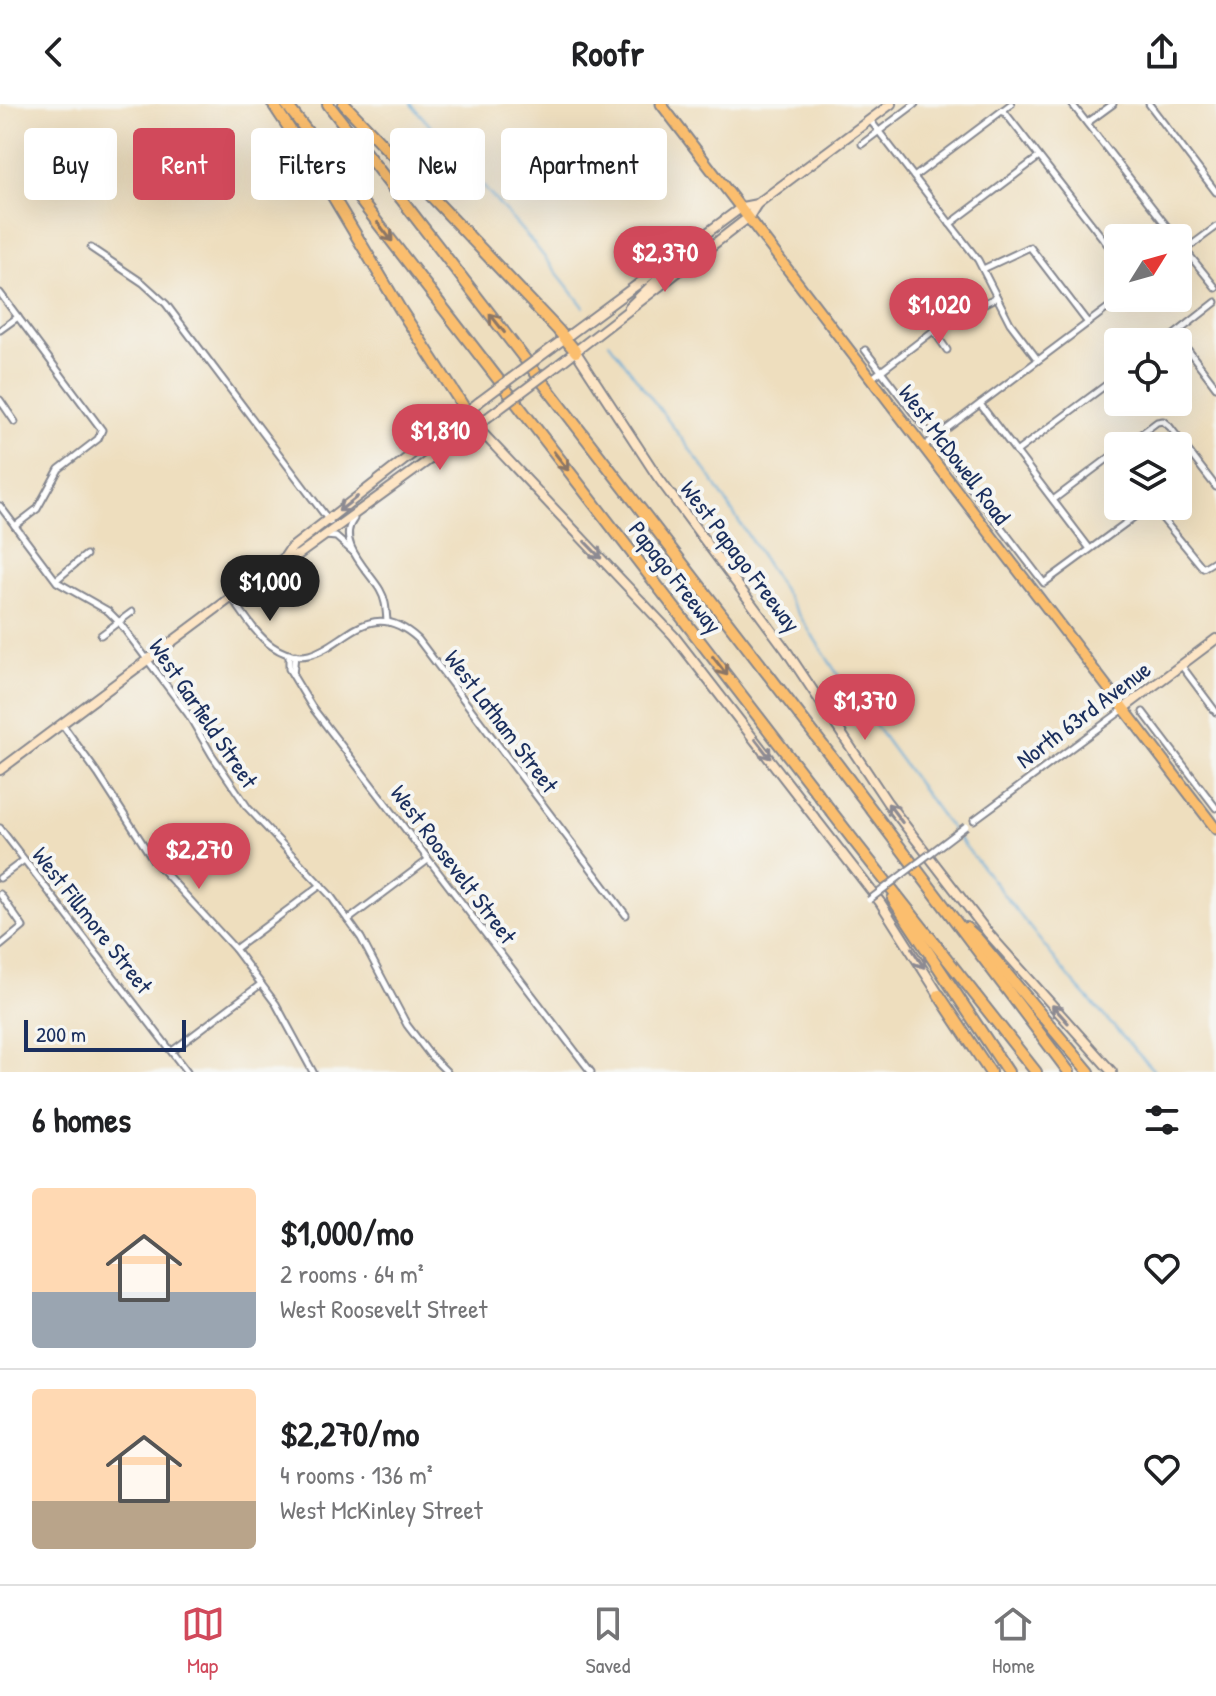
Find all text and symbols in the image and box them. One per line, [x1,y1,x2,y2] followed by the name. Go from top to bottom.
[572,28,644,77] text: Roofr
[32,30,76,74] icon: back
[1140,30,1184,74] icon: share
[24,128,117,200] chip: Buy
[133,128,235,200] chip: Rent
[251,128,374,200] chip: Filters
[390,128,485,200] chip: New
[501,128,667,200] chip: Apartment
[377,221,394,243] one-way arrow
[1104,224,1192,312] north arrow
[1104,224,1192,520] map controls
[600,226,730,294] pin: $2,370
[632,234,698,269] text: $2,370
[874,278,1004,346] pin: $1,020
[907,286,971,321] text: $1,020
[488,313,505,334] one-way arrow
[1104,328,1192,416] button: locate
[892,377,1018,531] street label: West McDowell Road
[375,404,505,472] pin: $1,810
[410,412,470,447] text: $1,810
[1104,432,1192,520] button: layers
[552,450,569,471] one-way arrow
[675,475,807,637] street label: West Papago Freeway
[338,495,359,512] one-way arrow
[623,515,729,639] street label: Papago Freeway
[584,539,602,559] one-way arrow
[205,555,335,623] pin: $1,000
[239,563,301,598] text: $1,000
[142,632,266,795] street label: West Garfield Street
[438,643,567,800] street label: West Latham Street
[1009,653,1157,775] street label: North 63rd Avenue
[711,655,728,677] one-way arrow
[800,674,930,742] pin: $1,370
[833,682,897,717] text: $1,370
[754,738,771,760] one-way arrow
[384,778,525,951] street label: West Roosevelt Street
[887,803,904,824] one-way arrow
[134,823,264,891] pin: $2,270
[165,831,233,866] text: $2,270
[26,840,161,1001] street label: West Fillmore Street
[910,946,926,969] one-way arrow
[1052,1005,1070,1025] one-way arrow
[24,1016,186,1052] scale bar
[36,1019,86,1049] text: 200 m
[32,1097,131,1143] text: 6 homes
[1140,1098,1184,1142] icon: filters
[280,1210,413,1256] text: $1,000/mo
[96,1220,192,1316] icon: home
[1140,1246,1184,1290] icon: heart
[280,1256,424,1291] text: 2 rooms · 64 m²
[280,1291,488,1326] text: West Roosevelt Street
[280,1411,419,1457] text: $2,270/mo
[96,1421,192,1517] icon: home
[1140,1447,1184,1491] icon: heart
[280,1457,433,1492] text: 4 rooms · 136 m²
[280,1492,483,1527] text: West McKinley Street
[181,1602,225,1680] tab: Map
[586,1602,630,1680] tab: Saved
[991,1602,1035,1680] tab: Home

